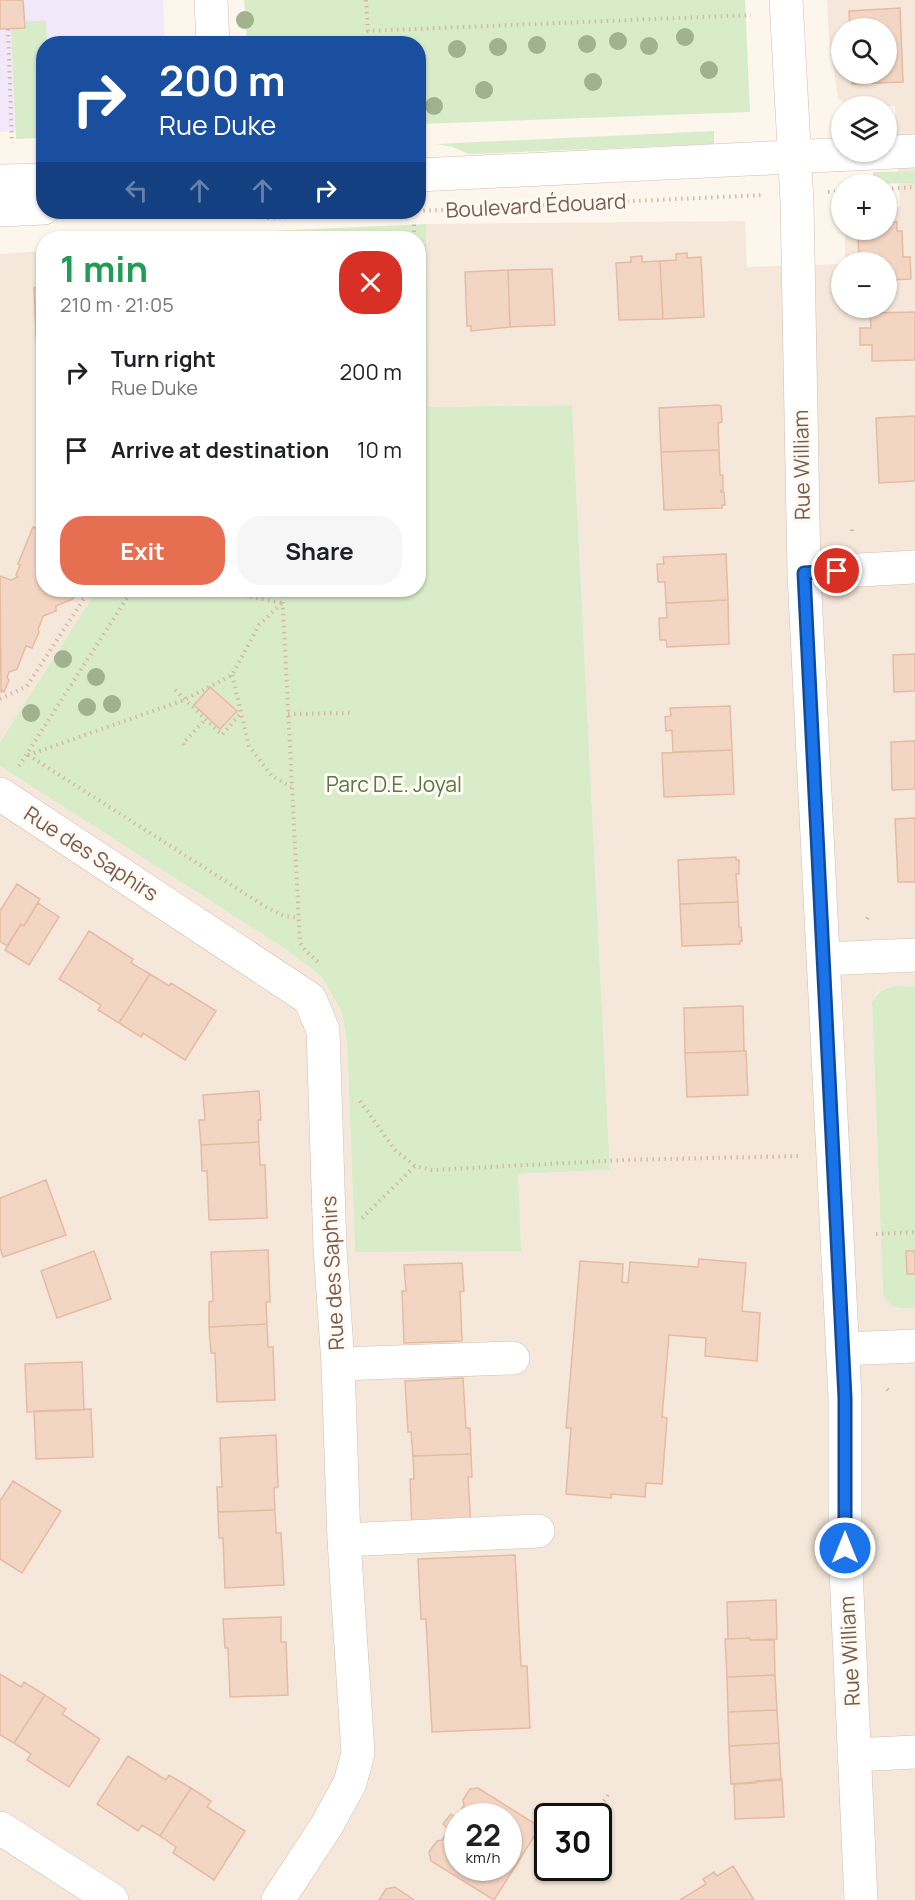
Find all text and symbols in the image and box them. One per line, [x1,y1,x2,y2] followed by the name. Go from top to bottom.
[831,18,897,318] map controls
[831,18,897,84] button: search
[159,51,285,109] text: 200 m
[60,60,138,138] icon: right
[831,96,897,162] button: layers
[159,106,276,143] text: Rue Duke
[120,174,153,207] icon: left
[183,174,216,207] icon: ahead
[246,174,279,207] icon: ahead
[309,174,342,207] icon: right
[831,174,897,240] button: +
[445,186,627,224] street label: Boulevard Édouard
[60,244,148,293] text: 1 min
[339,251,402,314] button: close
[831,252,897,318] button: −
[60,291,174,318] text: 210 m · 21:05
[111,344,216,374] text: Turn right
[60,356,93,389] icon: right
[340,357,402,387] text: 200 m
[111,374,198,401] text: Rue Duke
[786,410,816,521] street label: Rue William
[60,434,93,467] icon: arrive
[111,435,329,465] text: Arrive at destination
[357,435,402,465] text: 10 m
[60,516,225,585] button: Exit
[237,516,402,585] button: Share
[811,545,862,596] pin
[820,554,853,587] icon: arrive
[326,770,462,798] park label: Parc D.E. Joyal
[19,799,164,907] street label: Rue des Saphirs
[314,1195,350,1351] street label: Rue des Saphirs
[813,1516,877,1580] position arrow
[832,1595,866,1707] street label: Rue William
[534,1803,612,1881] speed limit sign: 30
[465,1814,501,1855] text: 22
[466,1847,500,1868] text: km/h

